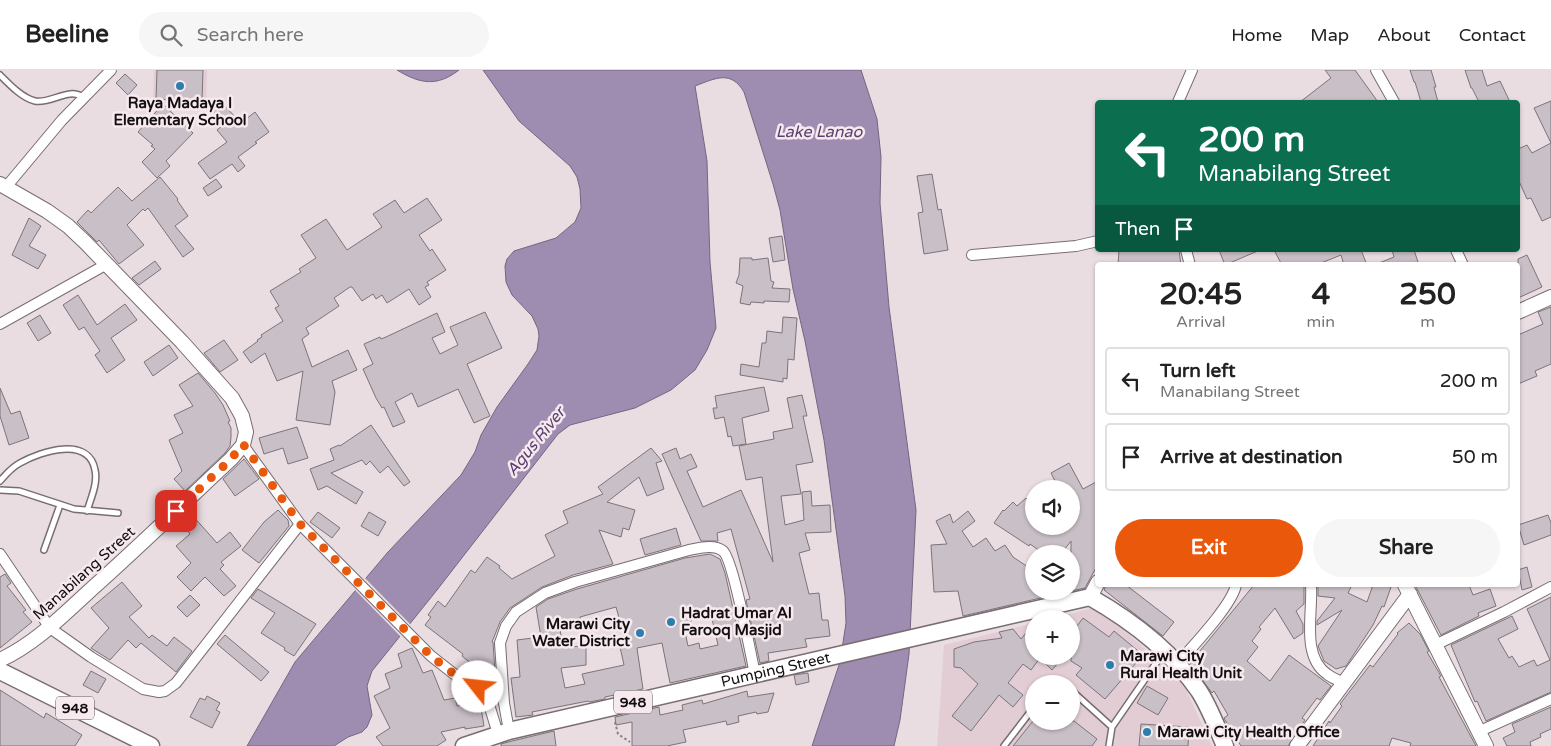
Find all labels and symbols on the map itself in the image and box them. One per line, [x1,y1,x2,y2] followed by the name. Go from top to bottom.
[174,80,186,92] marker: Raya Madaya I Elementary School
[113,94,247,130] place label: Raya Madaya I Elementary School
[776,122,864,142] water label: Lake Lanao
[502,402,571,480] water label: Agus River
[155,490,197,532] pin
[29,522,139,624] street label: Manabilang Street
[681,604,792,640] place label: Hadrat Umar Al Farooq Masjid
[532,615,630,650] place label: Marawi City Water District
[665,616,677,628] marker: Hadrat Umar Al Farooq Masjid
[634,627,646,639] marker: Marawi City Water District
[1120,647,1242,682] place label: Marawi City Rural Health Unit
[719,648,832,691] street label: Pumping Street
[1104,659,1116,671] marker: Marawi City Rural Health Unit
[451,660,503,712] position arrow
[614,690,652,714] road number: 948
[56,696,94,720] road number: 948
[1157,723,1340,742] place label: Marawi City Health Office
[1141,726,1153,738] marker: Marawi City Health Office

